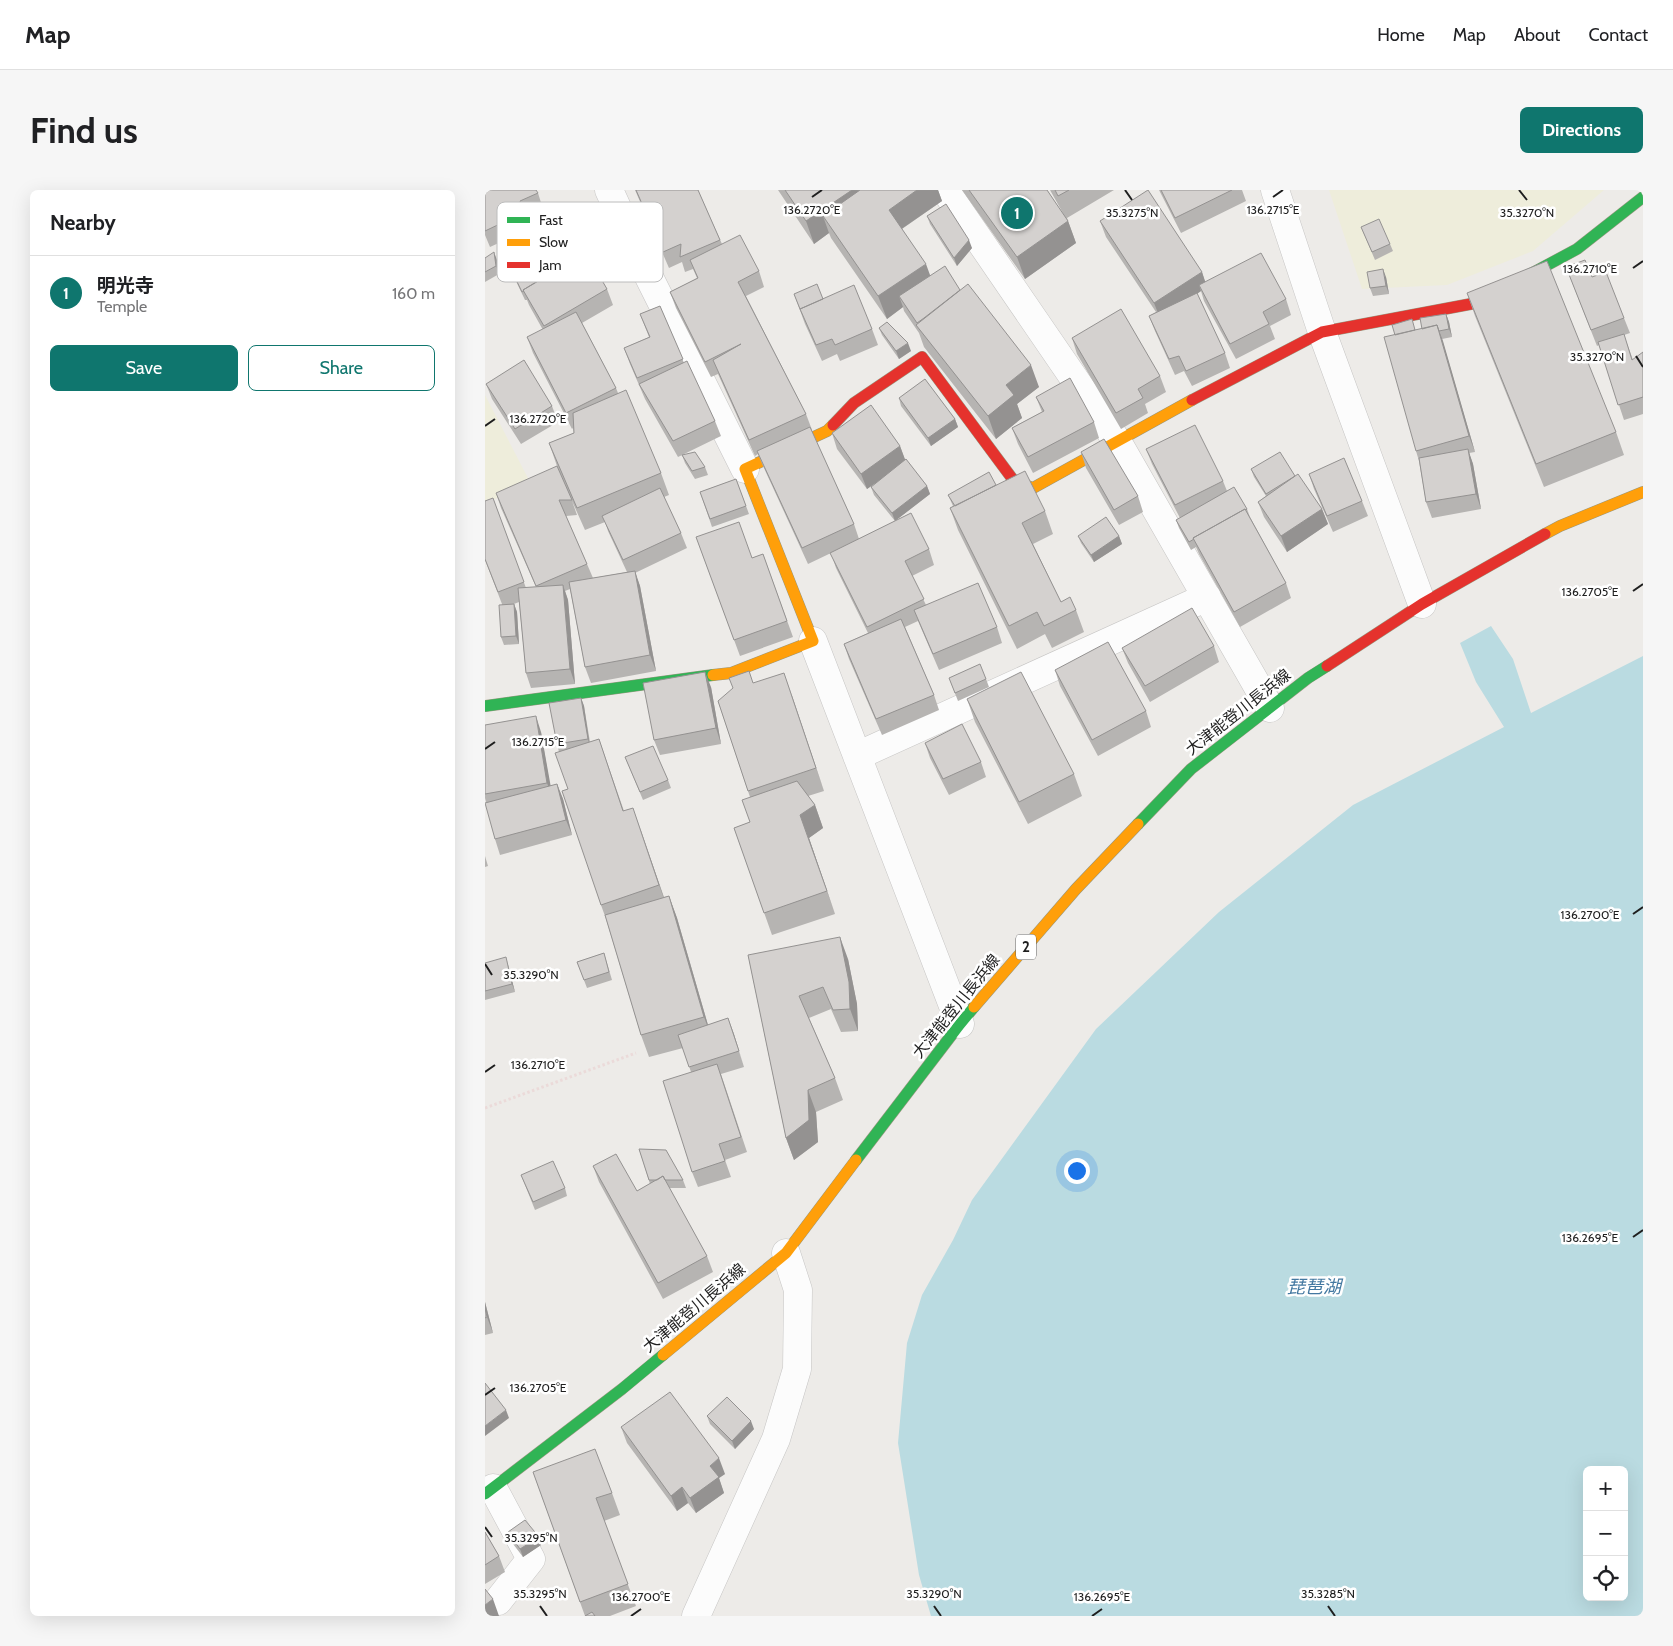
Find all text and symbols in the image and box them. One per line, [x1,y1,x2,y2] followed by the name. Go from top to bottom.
[25,20,71,49] text: Map
[1377,24,1425,46] text: Home
[1453,24,1486,46] text: Map
[1514,24,1560,46] text: About
[1588,24,1648,46] text: Contact
[1520,107,1643,153] button: Directions
[30,109,138,152] text: Find us
[1001,194,1033,232] pin: 1
[497,202,663,282] legend
[784,202,841,217] text: 136.2720°E
[1247,202,1300,217] text: 136.2715°E
[1106,205,1158,220] text: 35.3275°N
[1500,205,1554,220] text: 35.3270°N
[50,210,116,235] text: Nearby
[539,211,563,229] text: Fast
[539,233,568,251] text: Slow
[538,256,561,274] text: Jam
[1563,261,1618,276] text: 136.2710°E
[97,274,154,297] text: 明光寺
[63,284,69,303] text: 1
[392,284,435,303] text: 160 m
[97,297,147,316] text: Temple
[50,345,238,391] button: Save
[248,345,435,391] button: Share
[1570,349,1624,364] text: 35.3270°N
[510,411,567,426] text: 136.2720°E
[1562,584,1619,599] text: 136.2705°E
[1182,665,1294,759] street label: 大津能登川長浜線
[512,734,565,749] text: 136.2715°E
[1561,907,1620,922] text: 136.2700°E
[1016,934,1036,960] road number: 2
[908,950,1004,1062] street label: 大津能登川長浜線
[503,967,559,982] text: 35.3290°N
[511,1057,566,1072] text: 136.2710°E
[1064,1158,1090,1184] your location
[1562,1230,1618,1245] text: 136.2695°E
[639,1260,749,1356] street label: 大津能登川長浜線
[1287,1276,1344,1298] water label: 琵琶湖
[510,1380,567,1395] text: 136.2705°E
[1583,1466,1628,1601] map controls
[1583,1466,1628,1511] button: +
[1583,1511,1628,1556] button: −
[504,1530,558,1545] text: 35.3295°N
[1583,1556,1628,1601] button: locate
[513,1586,567,1601] text: 35.3295°N
[906,1586,962,1601] text: 35.3290°N
[1301,1586,1355,1601] text: 35.3285°N
[612,1589,671,1604] text: 136.2700°E
[1074,1589,1130,1604] text: 136.2695°E

